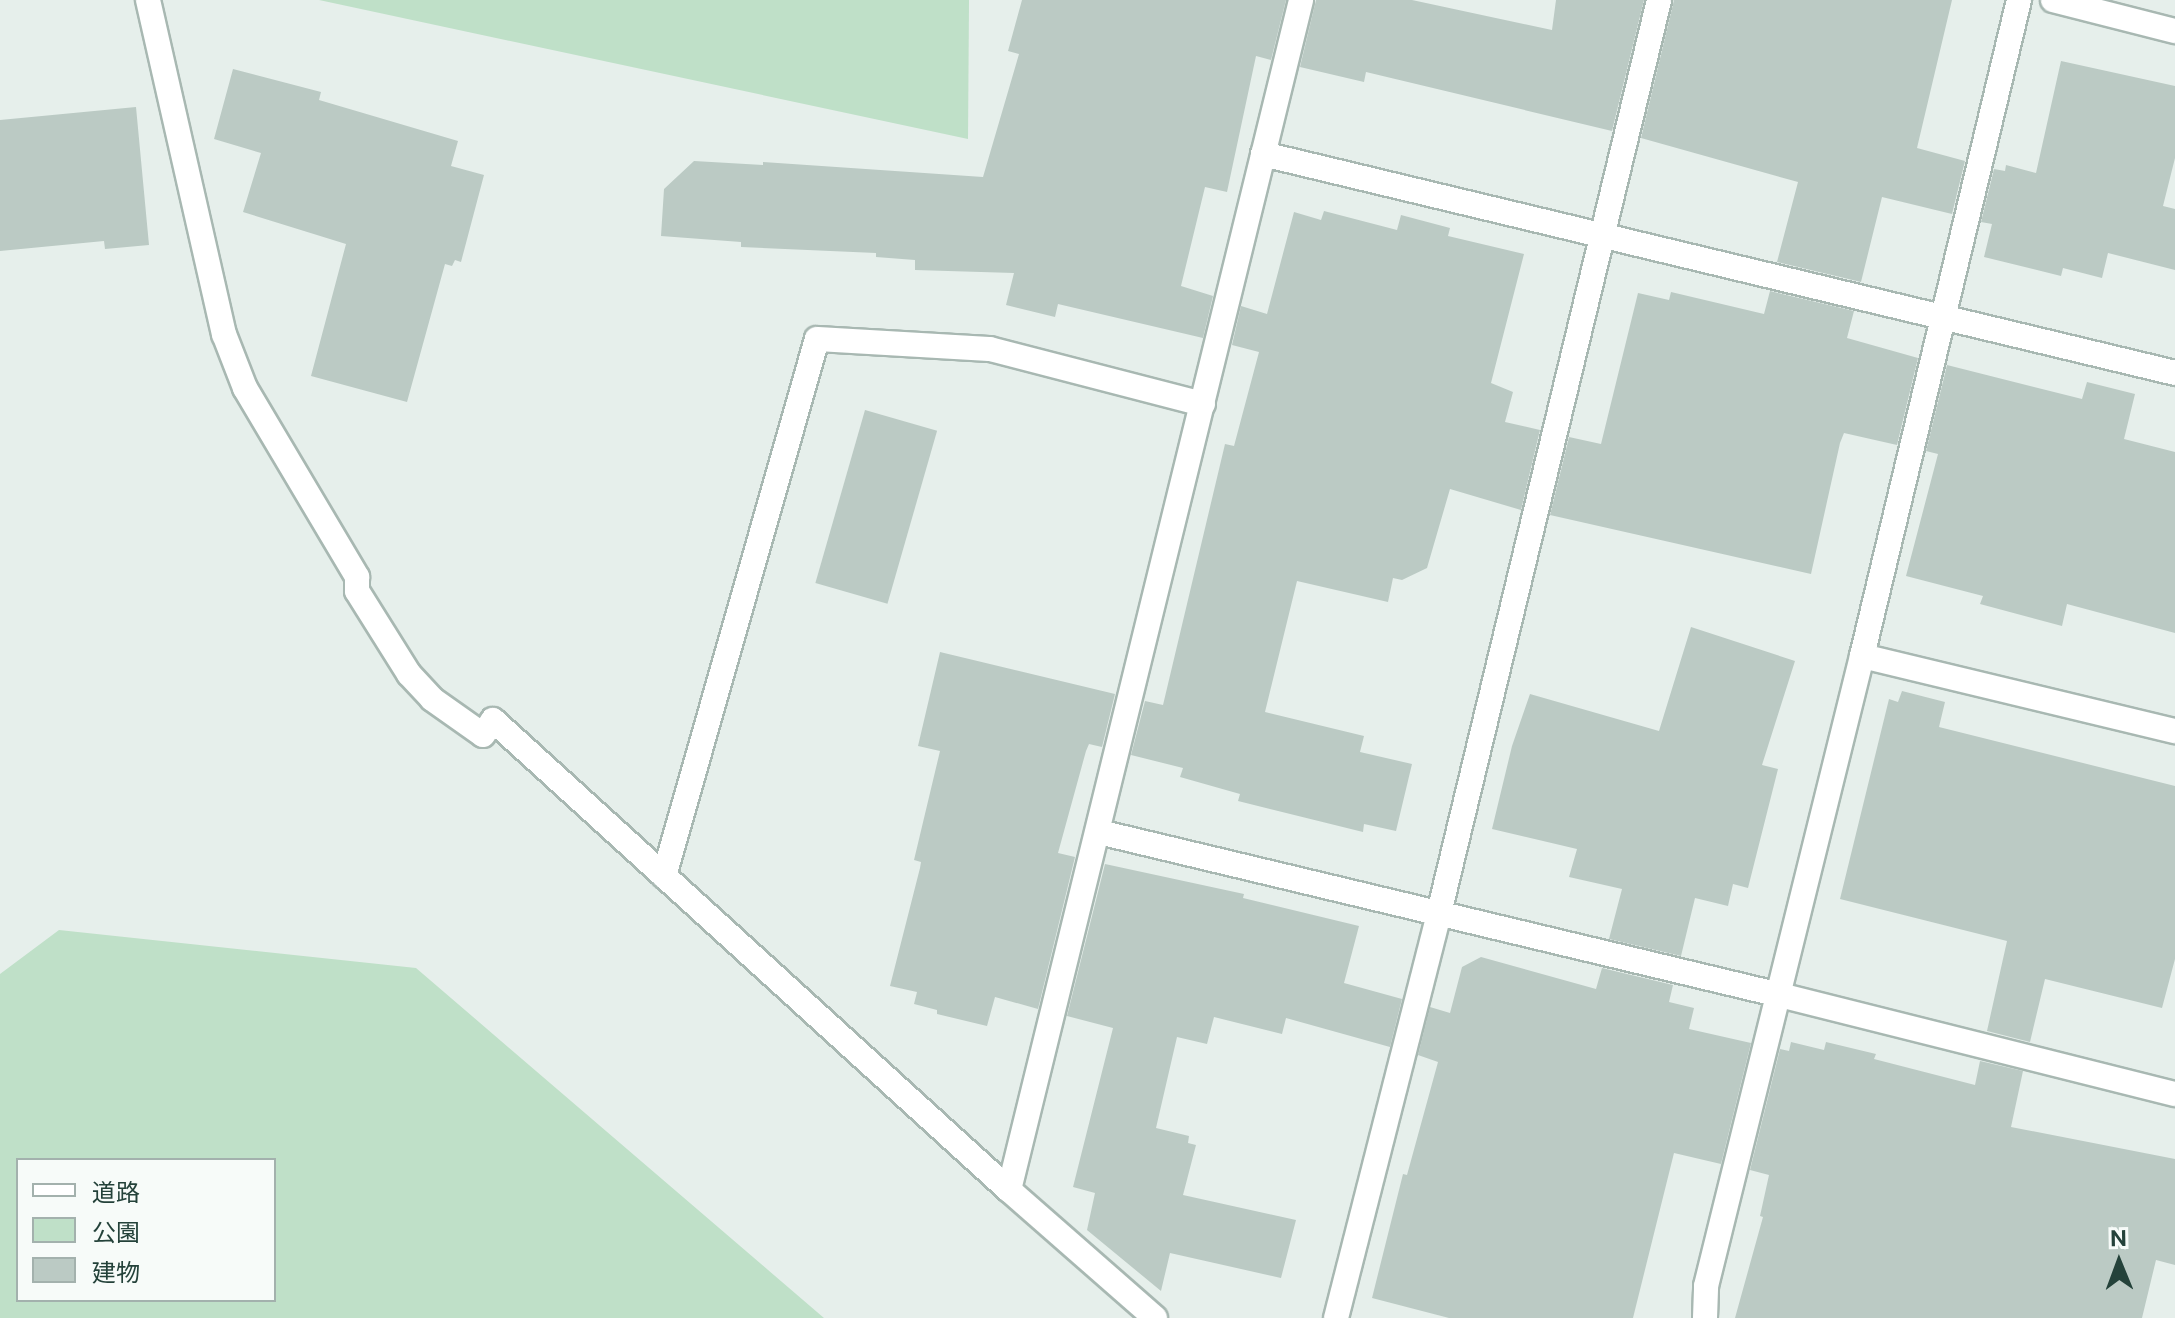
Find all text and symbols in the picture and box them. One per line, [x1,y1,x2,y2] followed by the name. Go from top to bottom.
[16,1158,276,1302] legend
[92,1178,140,1206] text: 道路
[92,1218,140,1246] text: 公園
[2079,1222,2159,1302] north arrow
[2110,1225,2127,1251] text: N
[92,1258,140,1286] text: 建物

